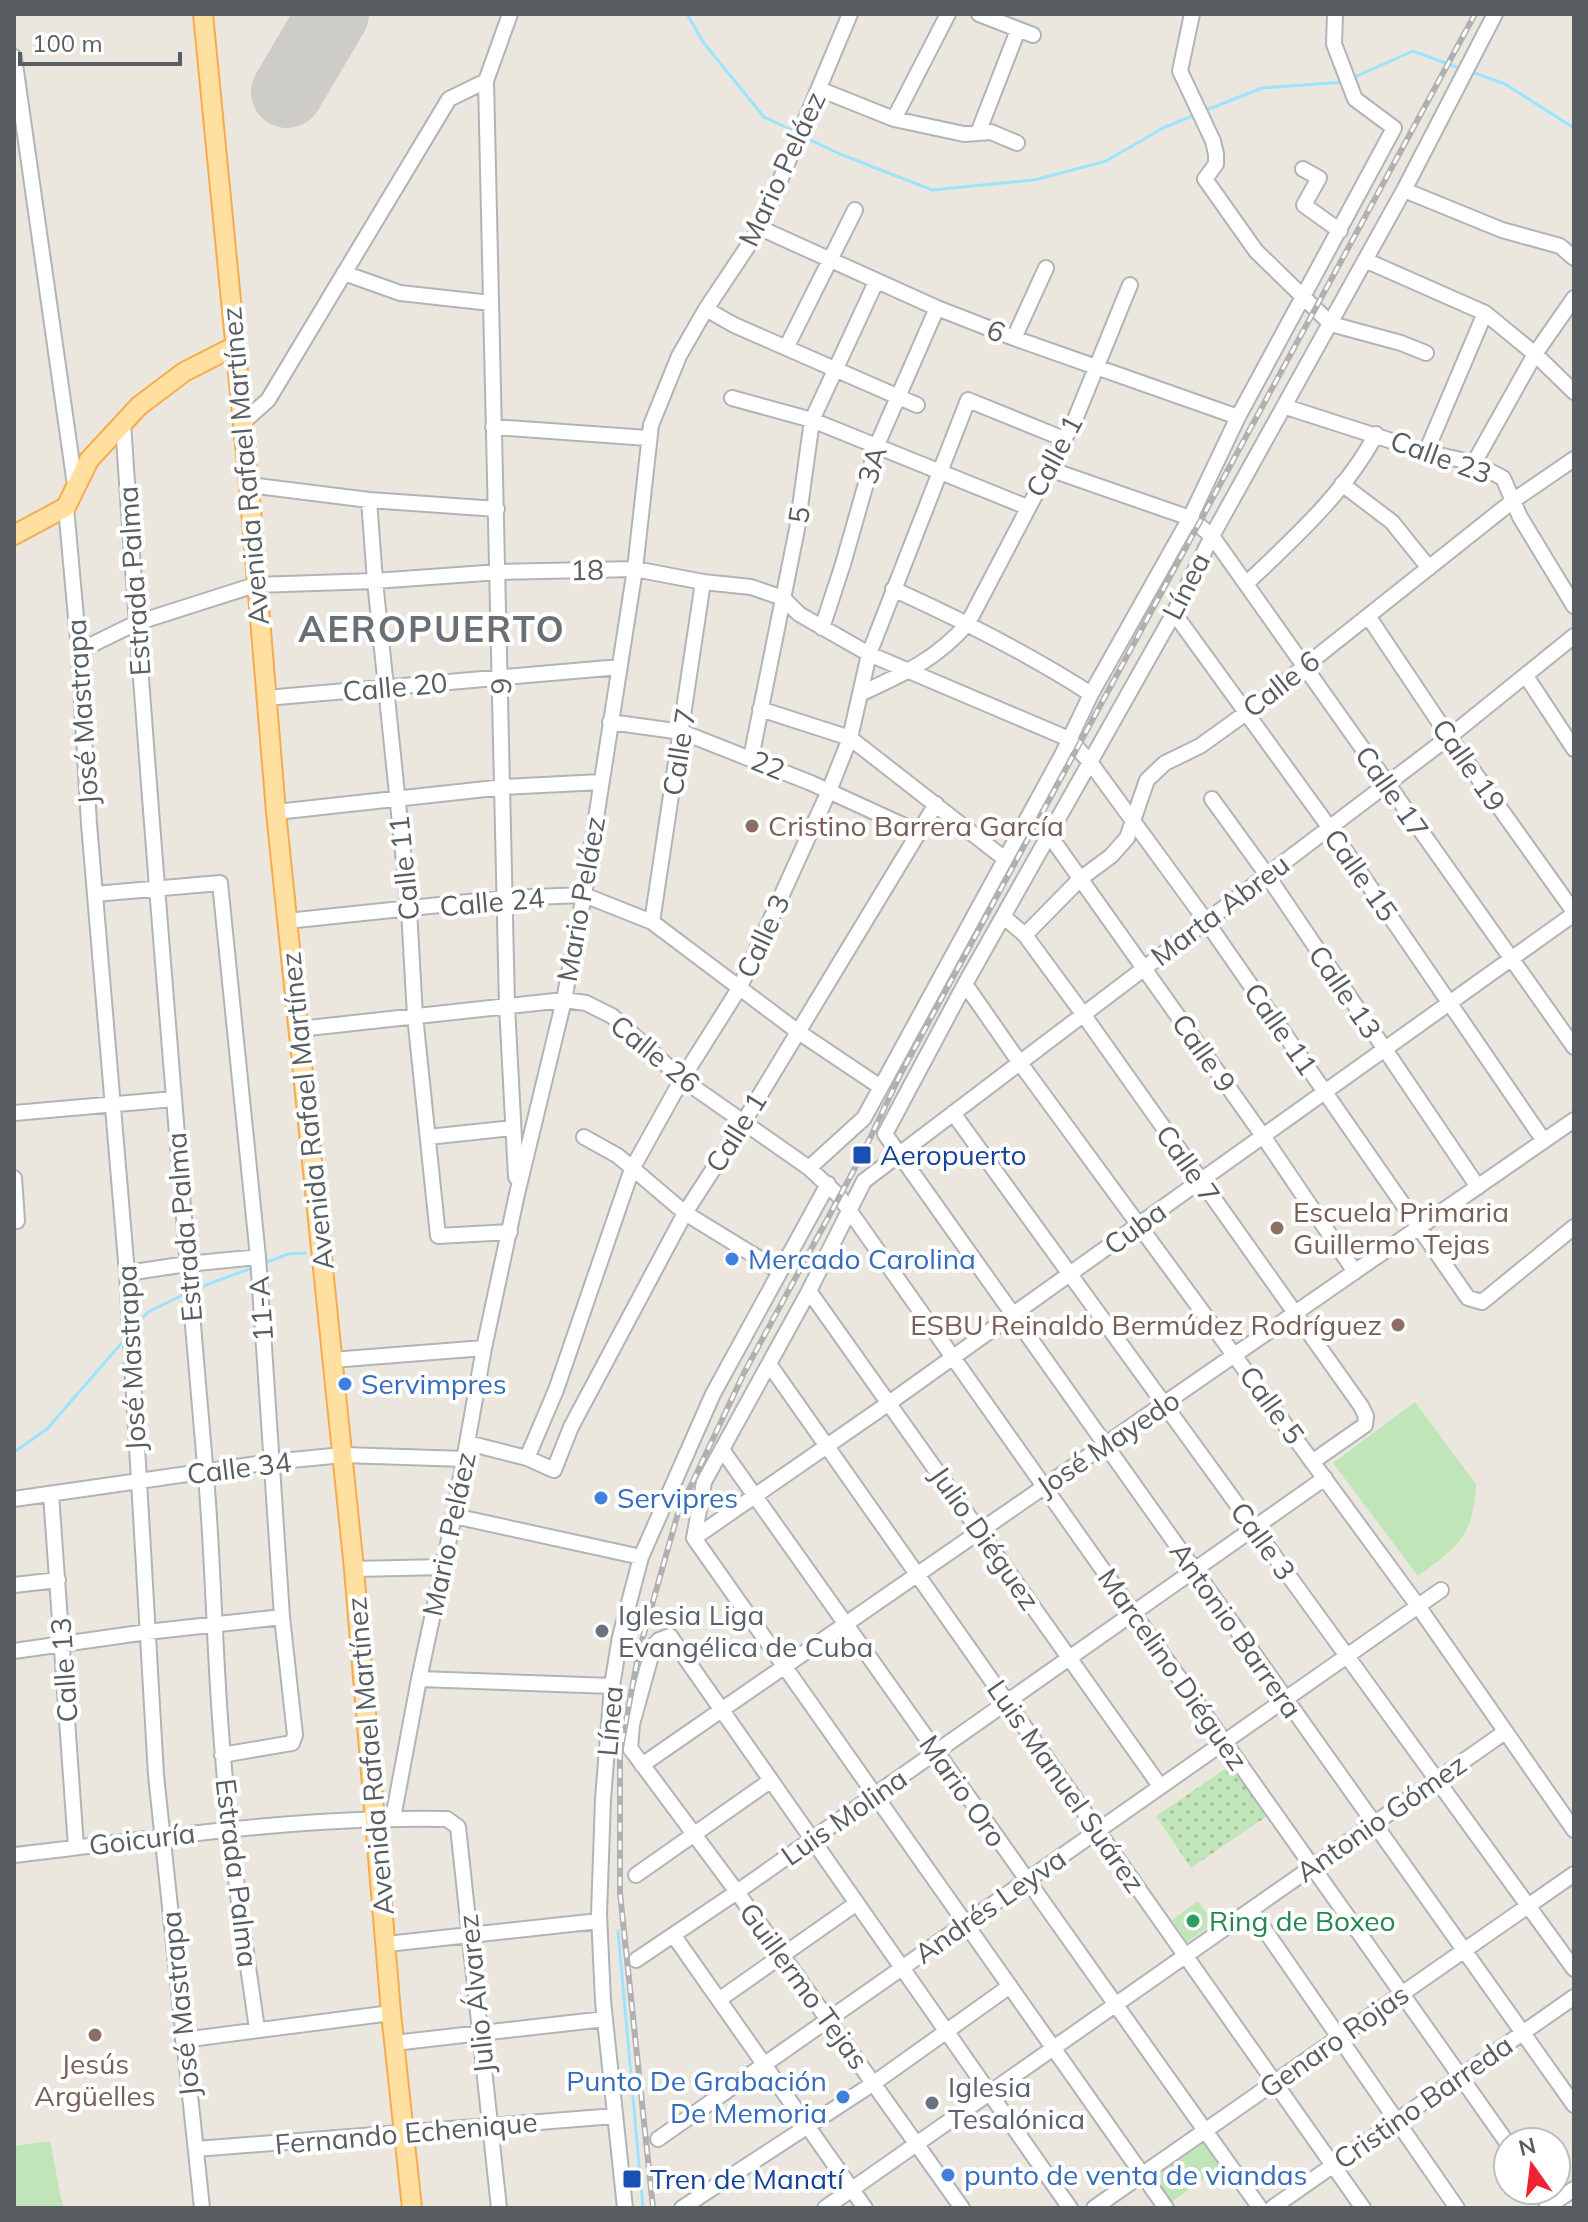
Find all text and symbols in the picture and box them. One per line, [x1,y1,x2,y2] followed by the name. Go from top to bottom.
[20,16,180,66] scale bar
[32,28,103,58] text: 100 m
[730,86,833,252] street label: Mario Peláez
[213,305,276,627] street label: Avenida Rafael Martínez
[982,311,1010,350] street label: 6
[1017,409,1090,503] street label: Calle 1
[1386,422,1496,491] street label: Calle 23
[849,441,894,488] street label: 3A
[109,485,158,677] street label: Estrada Palma
[780,504,817,526] street label: 5
[1154,546,1217,625] street label: Línea
[570,552,604,587] street label: 18
[298,606,566,651] district label: AEROPUERTO
[58,618,105,806] street label: José Mastrapa
[1235,643,1326,725] street label: Calle 6
[341,664,449,709] street label: Calle 20
[483,677,518,695] street label: 9
[654,706,703,798] street label: Calle 7
[1425,712,1514,818] street label: Calle 19
[1348,739,1437,845] street label: Calle 17
[746,742,790,787] street label: 22
[768,808,1064,843] place label: Cristino Barrera García
[381,814,426,922] street label: Calle 11
[549,814,612,984] street label: Mario Peláez
[743,817,761,835] marker: Cristino Barrera García
[1317,822,1406,928] street label: Calle 15
[1144,846,1296,973] street label: Marta Abreu
[438,879,546,924] street label: Calle 24
[728,888,797,983] street label: Calle 3
[1302,938,1389,1045] street label: Calle 13
[272,950,341,1272] street label: Avenida Rafael Martínez
[1237,976,1326,1082] street label: Calle 11
[604,1007,707,1100] street label: Calle 26
[1165,1007,1244,1099] street label: Calle 9
[697,1085,774,1178] street label: Calle 1
[1149,1118,1228,1210] street label: Calle 7
[158,1131,209,1323] street label: Estrada Palma
[880,1137,1026,1172] place label: Aeropuerto
[851,1144,873,1166] marker: Aeropuerto
[1097,1193,1173,1262] street label: Cuba
[1293,1194,1509,1261] place label: Escuela Primaria Guillermo Tejas
[1268,1219,1286,1237] marker: Escuela Primaria Guillermo Tejas
[748,1241,976,1276] place label: Mercado Carolina
[723,1250,741,1268] marker: Mercado Carolina
[108,1264,153,1452] street label: José Mastrapa
[241,1275,280,1343] street label: 11-A
[910,1307,1382,1342] place label: ESBU Reinaldo Bermúdez Rodríguez
[1389,1316,1407,1334] marker: ESBU Reinaldo Bermúdez Rodríguez
[1232,1359,1312,1451] street label: Calle 5
[361,1366,507,1401] place label: Servimpres
[336,1375,354,1393] marker: Servimpres
[1030,1382,1186,1503] street label: José Mayedo
[185,1444,293,1491] street label: Calle 34
[414,1449,483,1619] street label: Mario Peláez
[923,1459,1048,1616] street label: Julio Diéguez
[617,1480,738,1515] place label: Servipres
[592,1489,610,1507] marker: Servipres
[1223,1495,1303,1587] street label: Calle 3
[1163,1535,1310,1725] street label: Antonio Barrera
[1091,1561,1256,1776] street label: Marcelino Diéguez
[338,1595,401,1917] street label: Avenida Rafael Martínez
[618,1597,873,1664] place label: Iglesia Liga Evangélica de Cuba
[42,1616,85,1724] street label: Calle 13
[593,1622,611,1640] marker: Iglesia Liga Evangélica de Cuba
[980,1673,1153,1899] street label: Luis Manuel Suárez
[589,1684,630,1758] street label: Línea
[912,1728,1015,1853] street label: Mario Oro
[1289,1746,1473,1889] street label: Antonio Gómez
[774,1761,913,1873] street label: Luis Molina
[209,1777,266,1969] street label: Estrada Palma
[87,1815,197,1862] street label: Goicuría
[907,1841,1072,1971] street label: Andrés Leyva
[732,1896,877,2076] street label: Guillermo Tejas
[1209,1903,1396,1938] place label: Ring de Boxeo
[152,1910,207,2099] street label: José Mastrapa
[1184,1912,1202,1930] marker: Ring de Boxeo
[450,1913,501,2076] street label: Julio Álvarez
[1252,1976,1415,2105] street label: Genaro Rojas
[86,2026,104,2044] marker: Jesús Argüelles
[1326,2027,1519,2176] street label: Cristino Barreda
[34,2046,156,2113] place label: Jesús Argüelles
[566,2063,827,2130] place label: Punto De Grabación De Memoria
[948,2069,1085,2136] place label: Iglesia Tesalónica
[834,2088,852,2106] marker: Punto De Grabación De Memoria
[923,2094,941,2112] marker: Iglesia Tesalónica
[273,2104,539,2161] street label: Fernando Echenique
[1492,2126,1572,2206] north arrow
[1516,2131,1539,2162] text: N
[964,2157,1307,2192] place label: punto de venta de viandas
[650,2161,845,2196] place label: Tren de Manatí
[939,2166,957,2184] marker: punto de venta de viandas
[621,2168,643,2190] marker: Tren de Manatí

